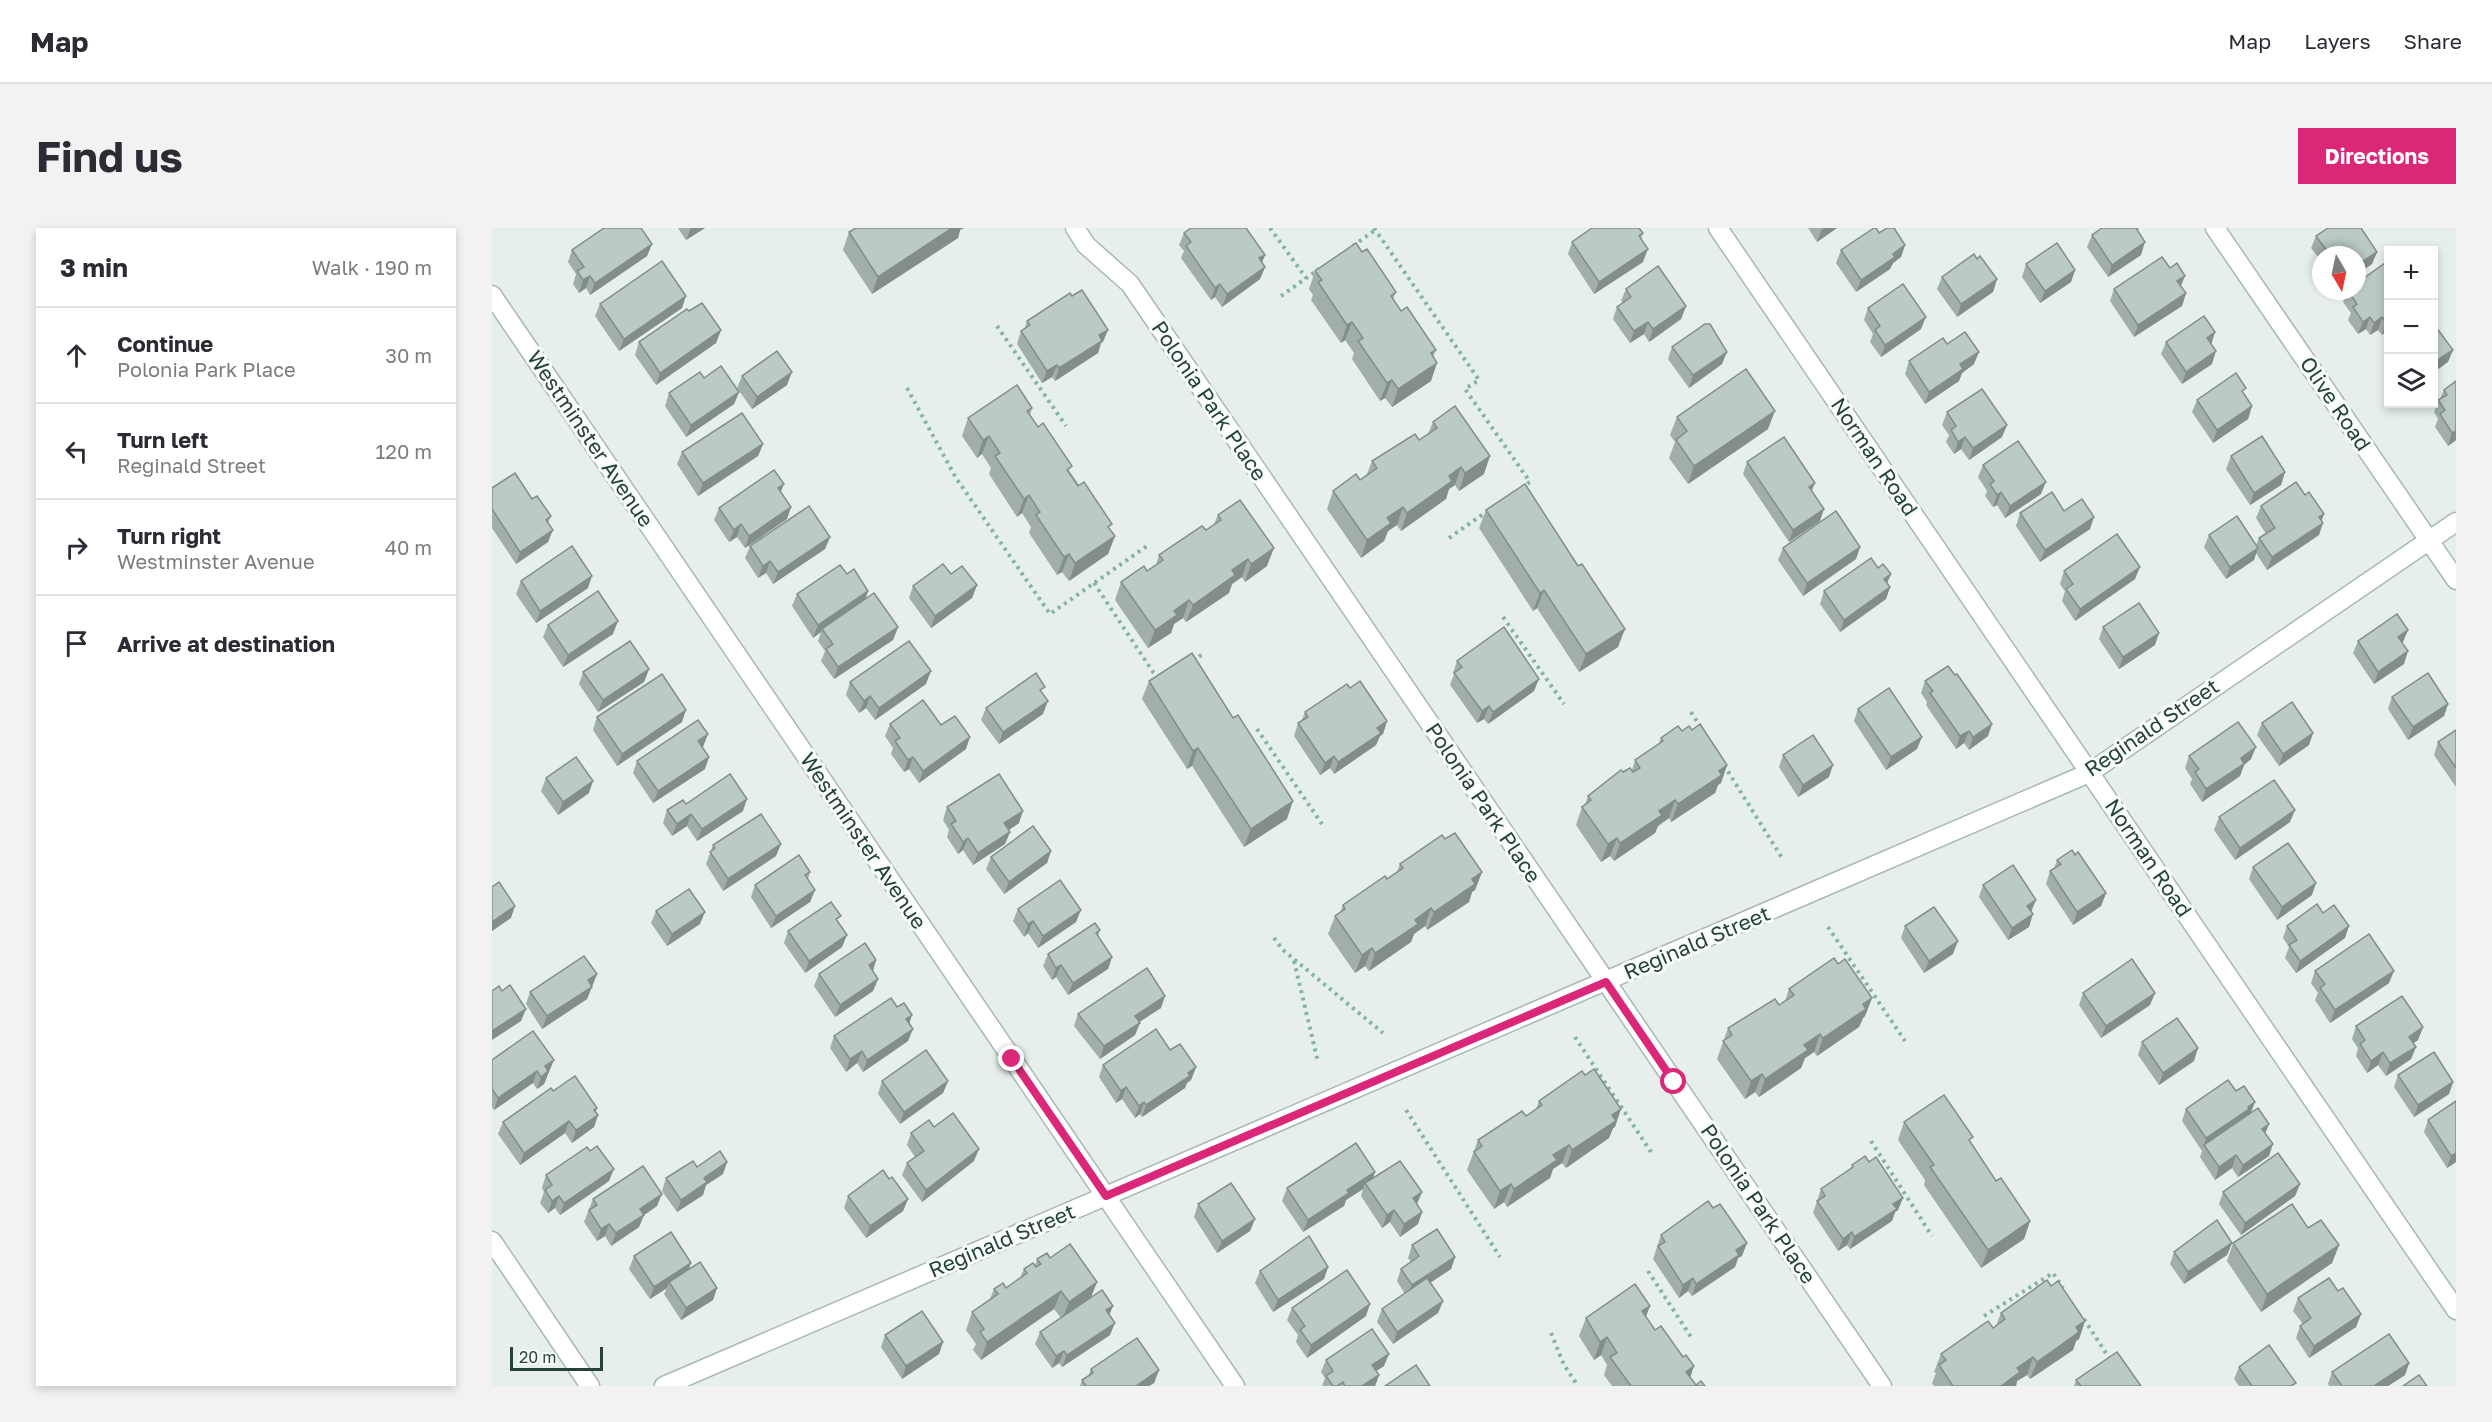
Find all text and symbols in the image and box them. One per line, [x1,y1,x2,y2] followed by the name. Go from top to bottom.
[30,25,88,58] text: Map
[2228,28,2271,54] text: Map
[2304,28,2371,54] text: Layers
[2404,28,2462,54] text: Share
[2298,128,2456,184] button: Directions
[36,131,183,181] text: Find us
[2312,246,2366,300] north arrow
[2384,246,2438,408] map controls
[2384,246,2438,300] button: +
[60,252,128,283] text: 3 min
[312,255,432,279] text: Walk · 190 m
[2384,300,2438,354] button: −
[1147,315,1273,485] street label: Polonia Park Place
[117,330,213,357] text: Continue
[60,339,93,372] icon: ahead
[385,343,432,367] text: 30 m
[522,345,660,532] street label: Westminster Avenue
[2295,351,2377,456] street label: Olive Road
[2384,354,2438,408] button: layers
[117,357,296,381] text: Polonia Park Place
[1826,392,1924,520] street label: Norman Road
[117,426,208,453] text: Turn left
[60,435,93,468] icon: left
[376,439,432,463] text: 120 m
[117,453,266,477] text: Reginald Street
[117,522,221,549] text: Turn right
[60,531,93,564] icon: right
[385,535,432,559] text: 40 m
[117,549,315,573] text: Westminster Avenue
[60,627,93,660] icon: arrive
[117,630,335,657] text: Arrive at destination
[2079,673,2224,782] street label: Reginald Street
[1421,717,1547,887] street label: Polonia Park Place
[795,747,933,934] street label: Westminster Avenue
[2100,793,2198,921] street label: Norman Road
[1620,900,1774,985] street label: Reginald Street
[998,1045,1024,1071] route end
[1660,1068,1686,1094] route start
[1696,1118,1822,1288] street label: Polonia Park Place
[925,1198,1079,1283] street label: Reginald Street
[510,1344,603,1372] scale bar
[519,1347,556,1367] text: 20 m

